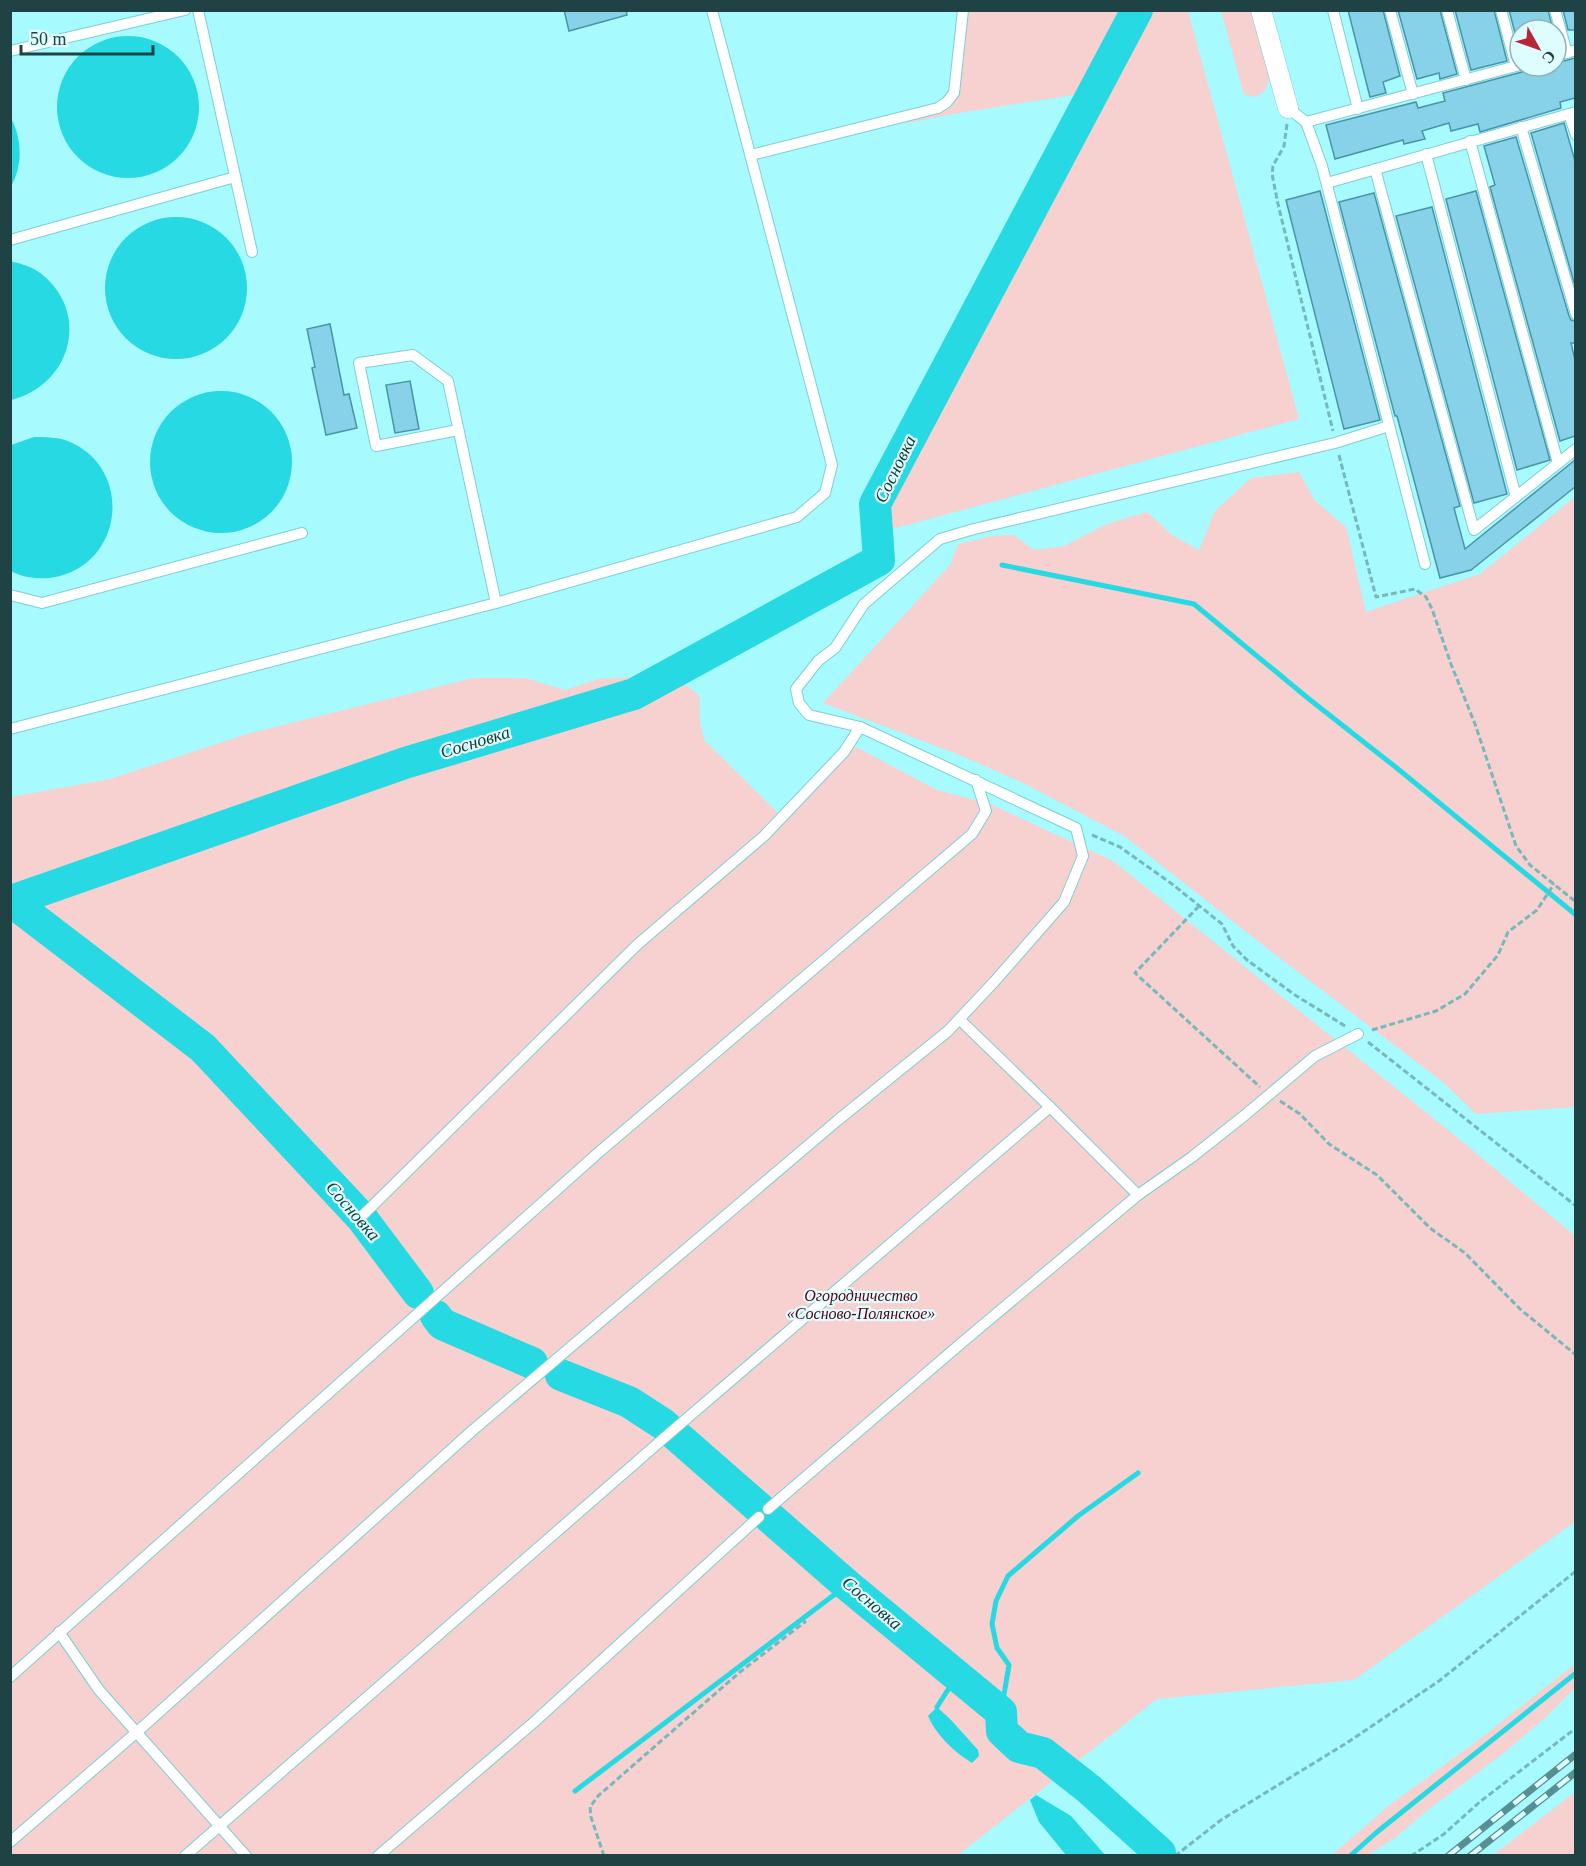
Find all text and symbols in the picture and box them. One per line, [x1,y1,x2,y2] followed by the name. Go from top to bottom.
[21,18,153,56] scale bar
[1508,18,1568,78] north arrow
[30,29,67,49] text: 50 m
[1539,47,1559,67] text: С
[870,432,920,506] water label: Сосновка
[438,722,512,762] water label: Сосновка
[322,1177,384,1245] water label: Сосновка
[787,1287,935,1322] park label: Огородничество «Сосново-Полянское»
[838,1572,906,1634] water label: Сосновка

